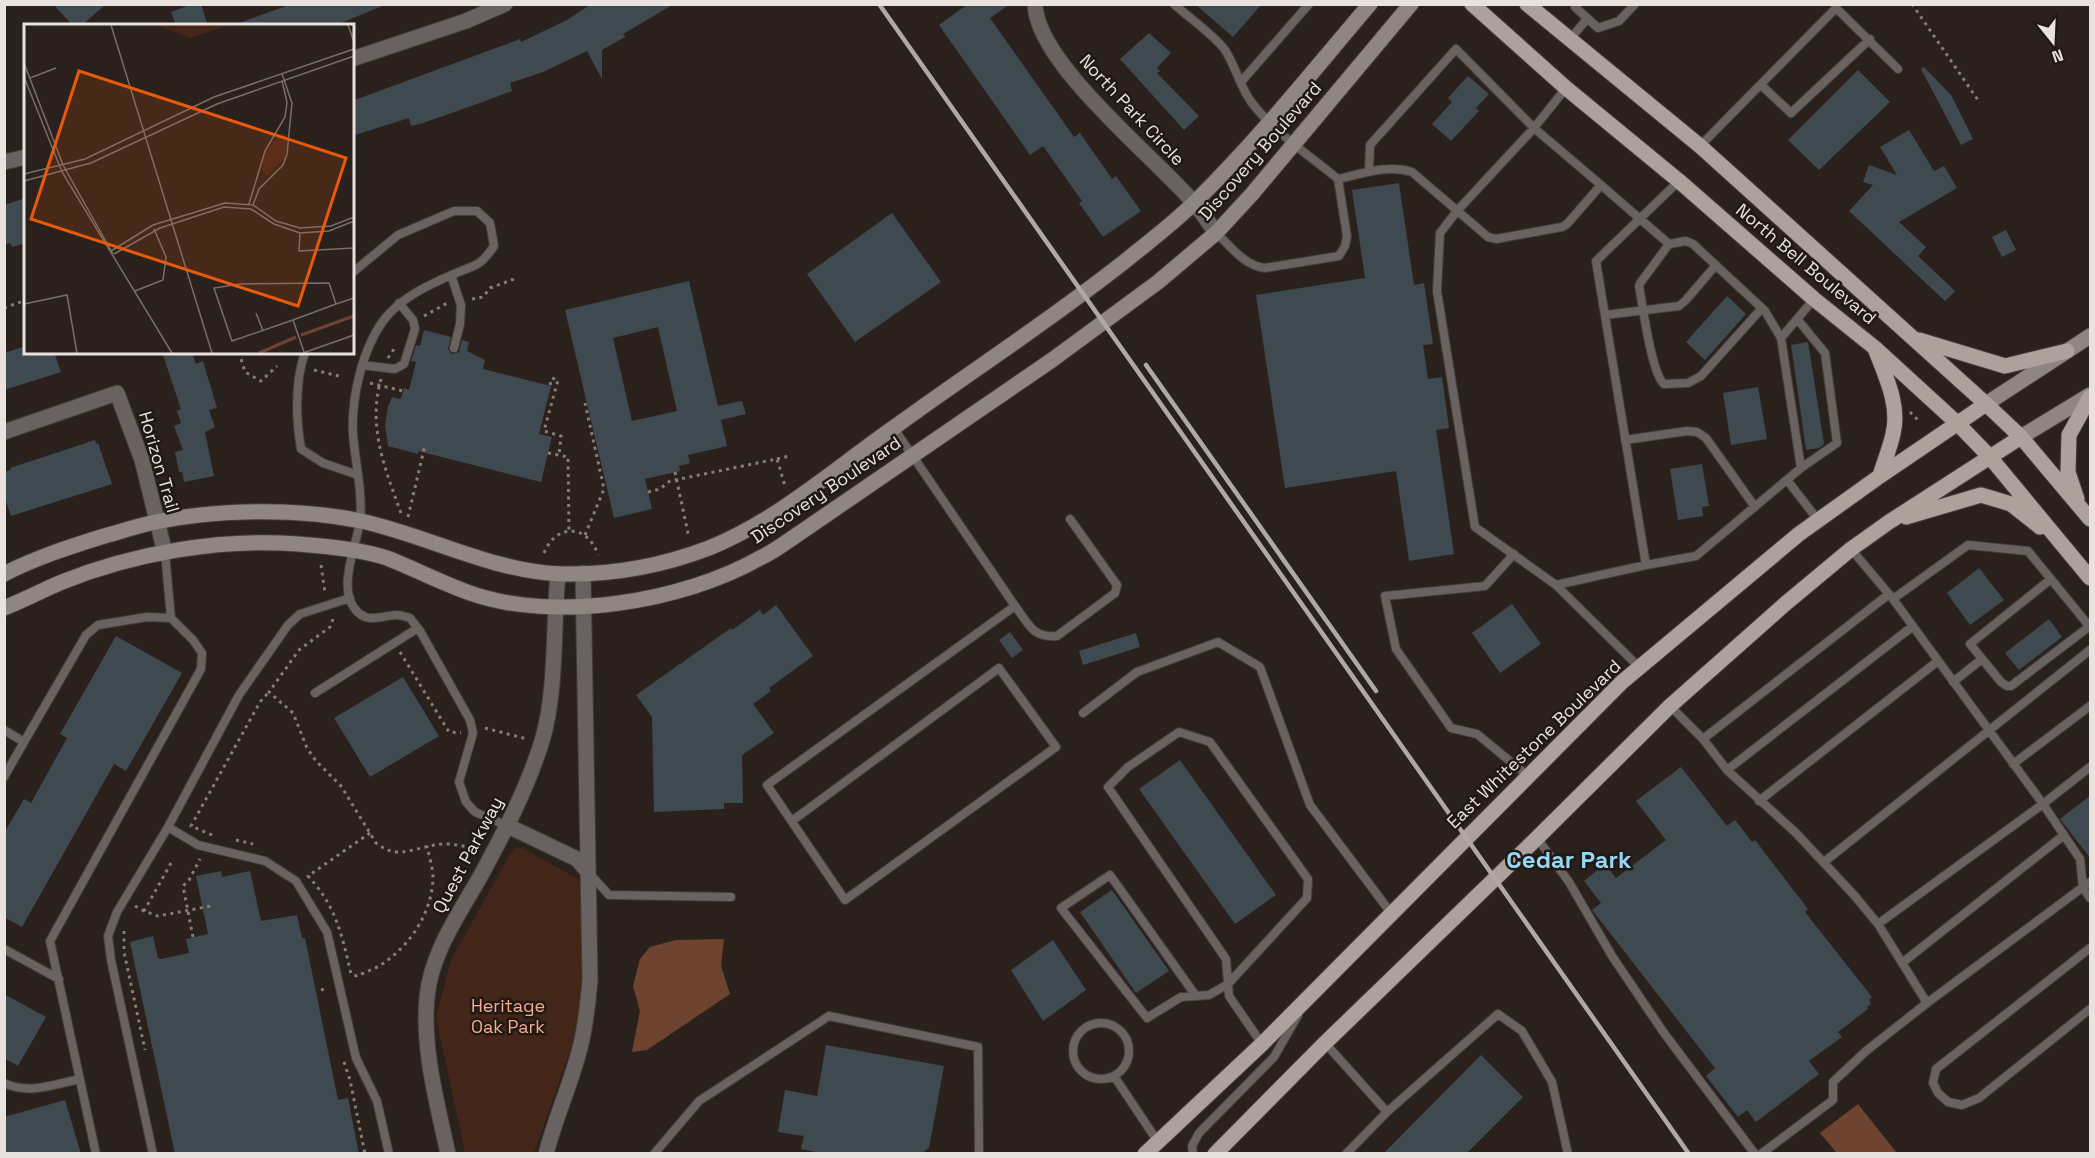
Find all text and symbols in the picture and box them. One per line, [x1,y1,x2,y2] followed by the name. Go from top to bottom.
[2023,12,2083,72] north arrow
[24,24,354,354] inset map
[2049,44,2066,67] text: N
[1075,49,1190,170] street label: North Park Circle
[1193,77,1326,225] street label: Discovery Boulevard
[1731,198,1881,329] street label: North Bell Boulevard
[134,409,185,515] street label: Horizon Trail
[746,431,905,548] street label: Discovery Boulevard
[1442,654,1626,833] street label: East Whitestone Boulevard
[427,793,508,917] street label: Quest Parkway
[1506,844,1632,875] district label: Cedar Park
[471,994,545,1038] park label: Heritage Oak Park

